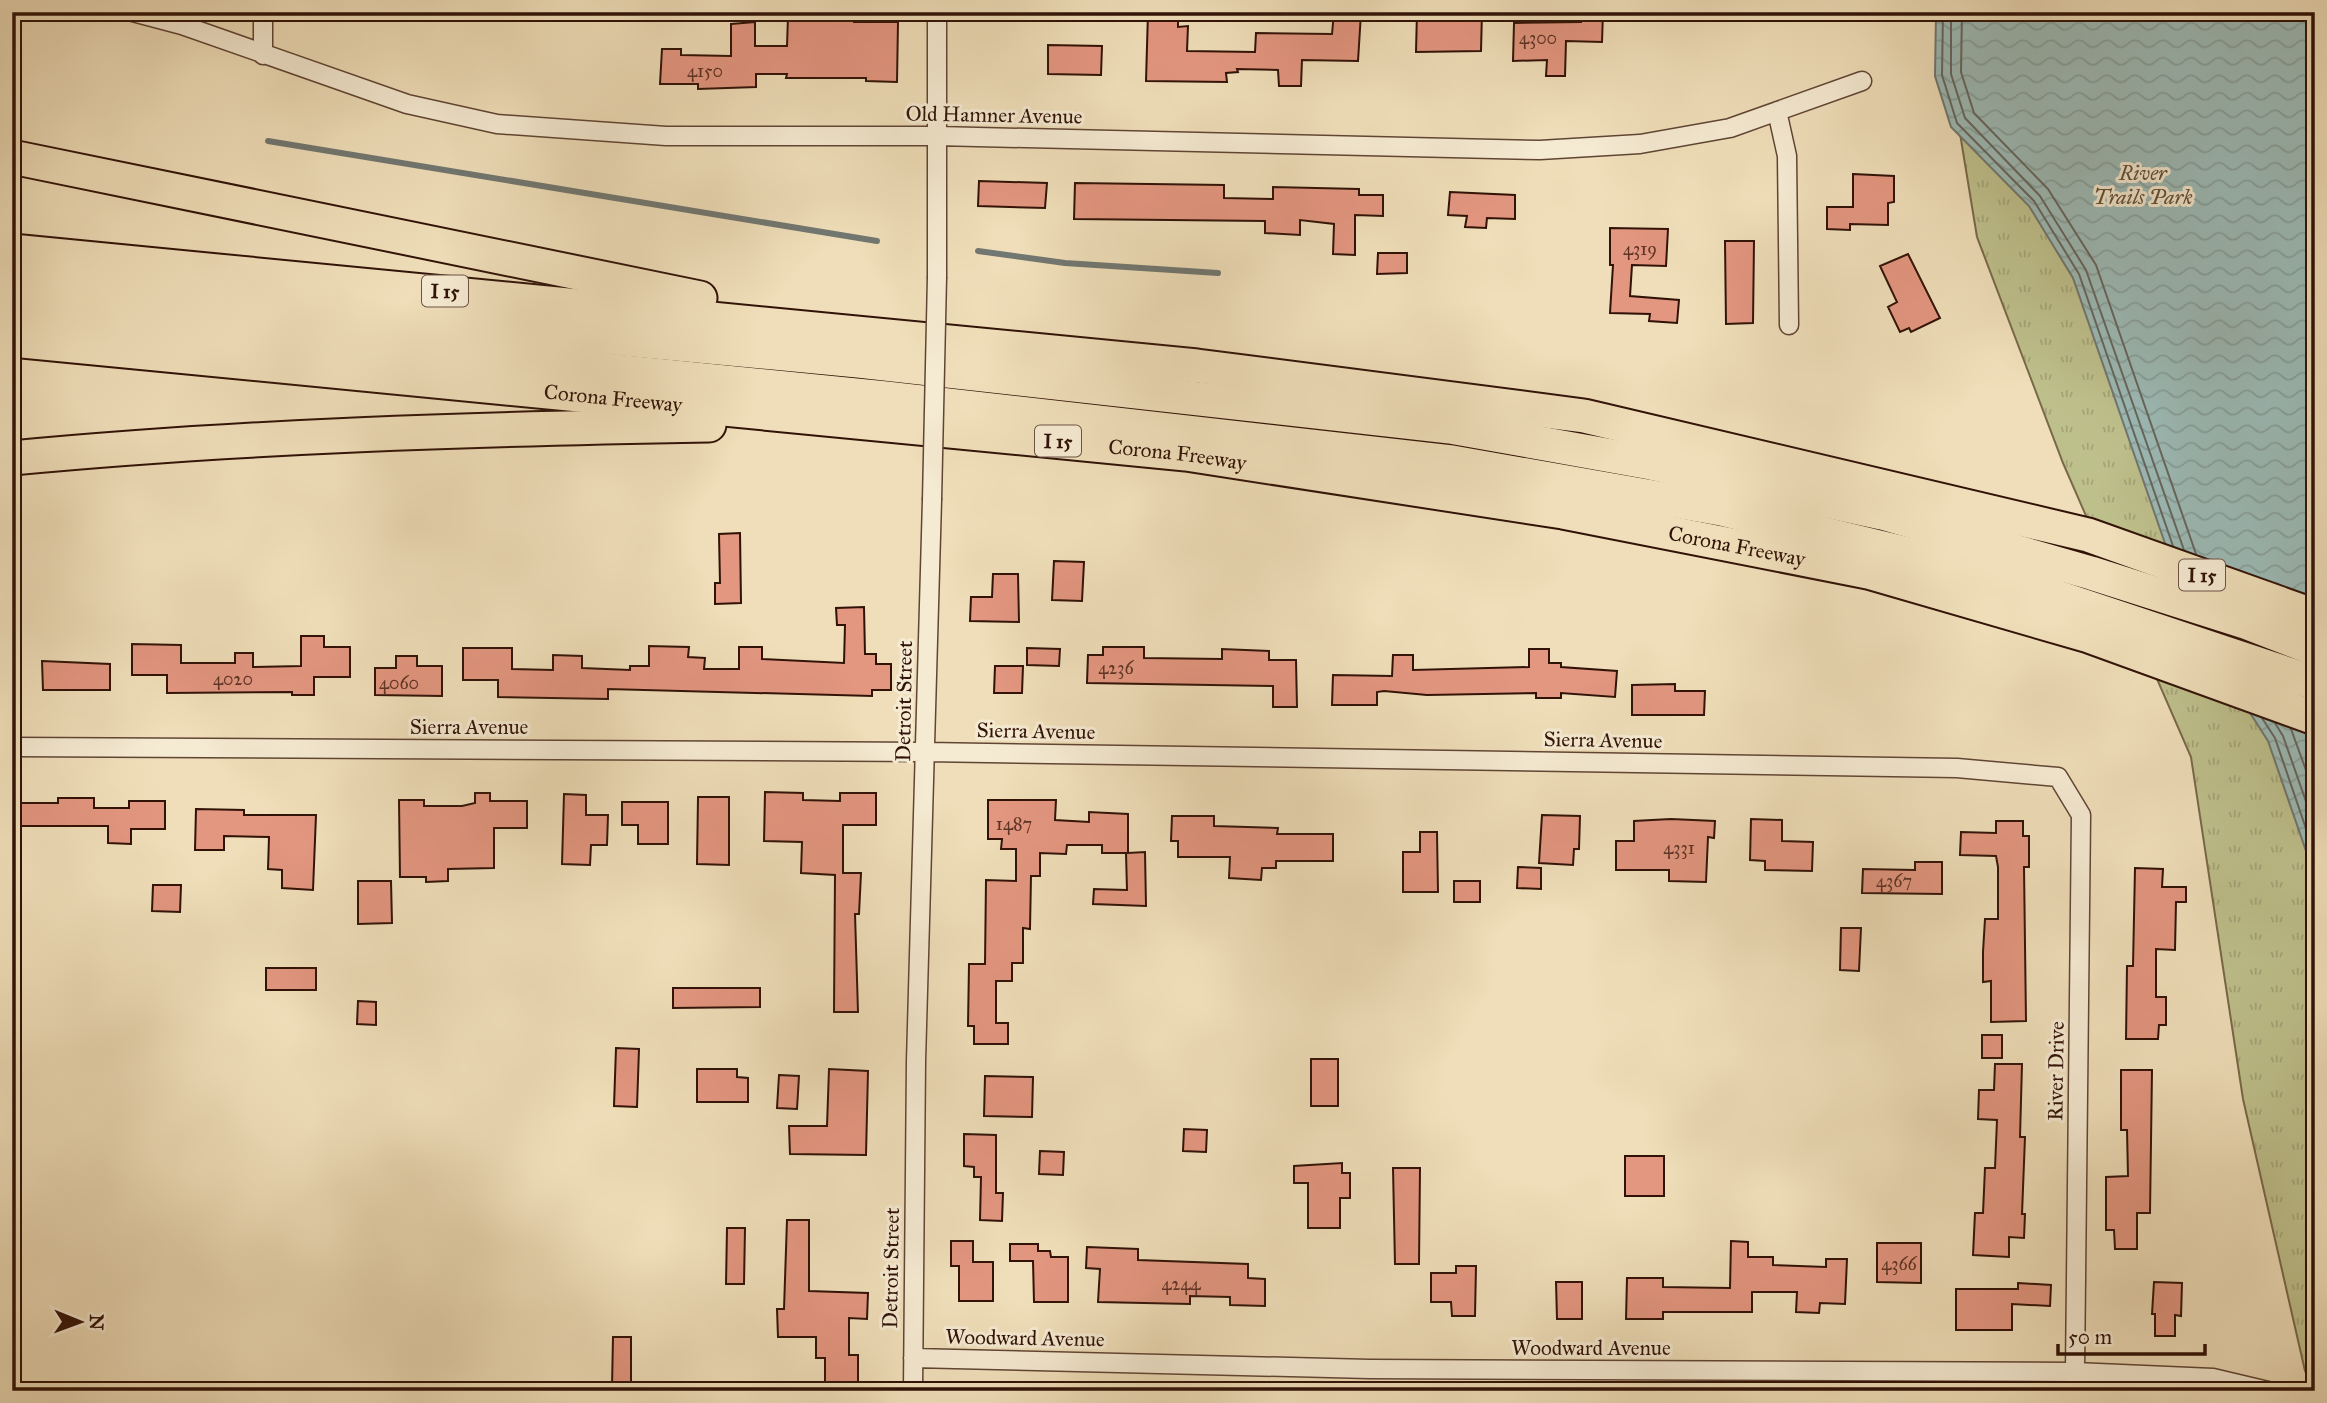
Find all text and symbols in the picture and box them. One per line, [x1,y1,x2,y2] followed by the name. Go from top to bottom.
[1519,27,1557,49] house number: 4300
[687,60,723,82] house number: 4150
[905,100,1083,130] street label: Old Hamner Avenue
[2093,160,2193,210] park label: River Trails Park
[1623,238,1657,260] house number: 4319
[422,276,468,306] road number: I 15
[543,379,685,418] street label: Corona Freeway
[1035,426,1081,456] road number: I 15
[1107,434,1249,476] street label: Corona Freeway
[1666,520,1809,573] street label: Corona Freeway
[2179,560,2225,590] road number: I 15
[890,640,918,762] street label: Detroit Street
[1098,657,1134,679] house number: 4236
[213,668,253,690] house number: 4020
[379,672,419,694] house number: 4060
[410,714,529,740] street label: Sierra Avenue
[976,717,1096,745] street label: Sierra Avenue
[1543,726,1663,754] street label: Sierra Avenue
[996,813,1032,835] house number: 1487
[1663,837,1695,859] house number: 4331
[1876,870,1912,892] house number: 4367
[2042,1021,2070,1121] street label: River Drive
[877,1207,905,1329] street label: Detroit Street
[1881,1253,1918,1275] house number: 4366
[1162,1273,1201,1295] house number: 4244
[46,1288,116,1358] north arrow
[2058,1312,2204,1356] scale bar
[85,1314,108,1331] text: N
[945,1324,1105,1352] street label: Woodward Avenue
[2068,1324,2113,1350] text: 50 m
[1511,1335,1671,1361] street label: Woodward Avenue

